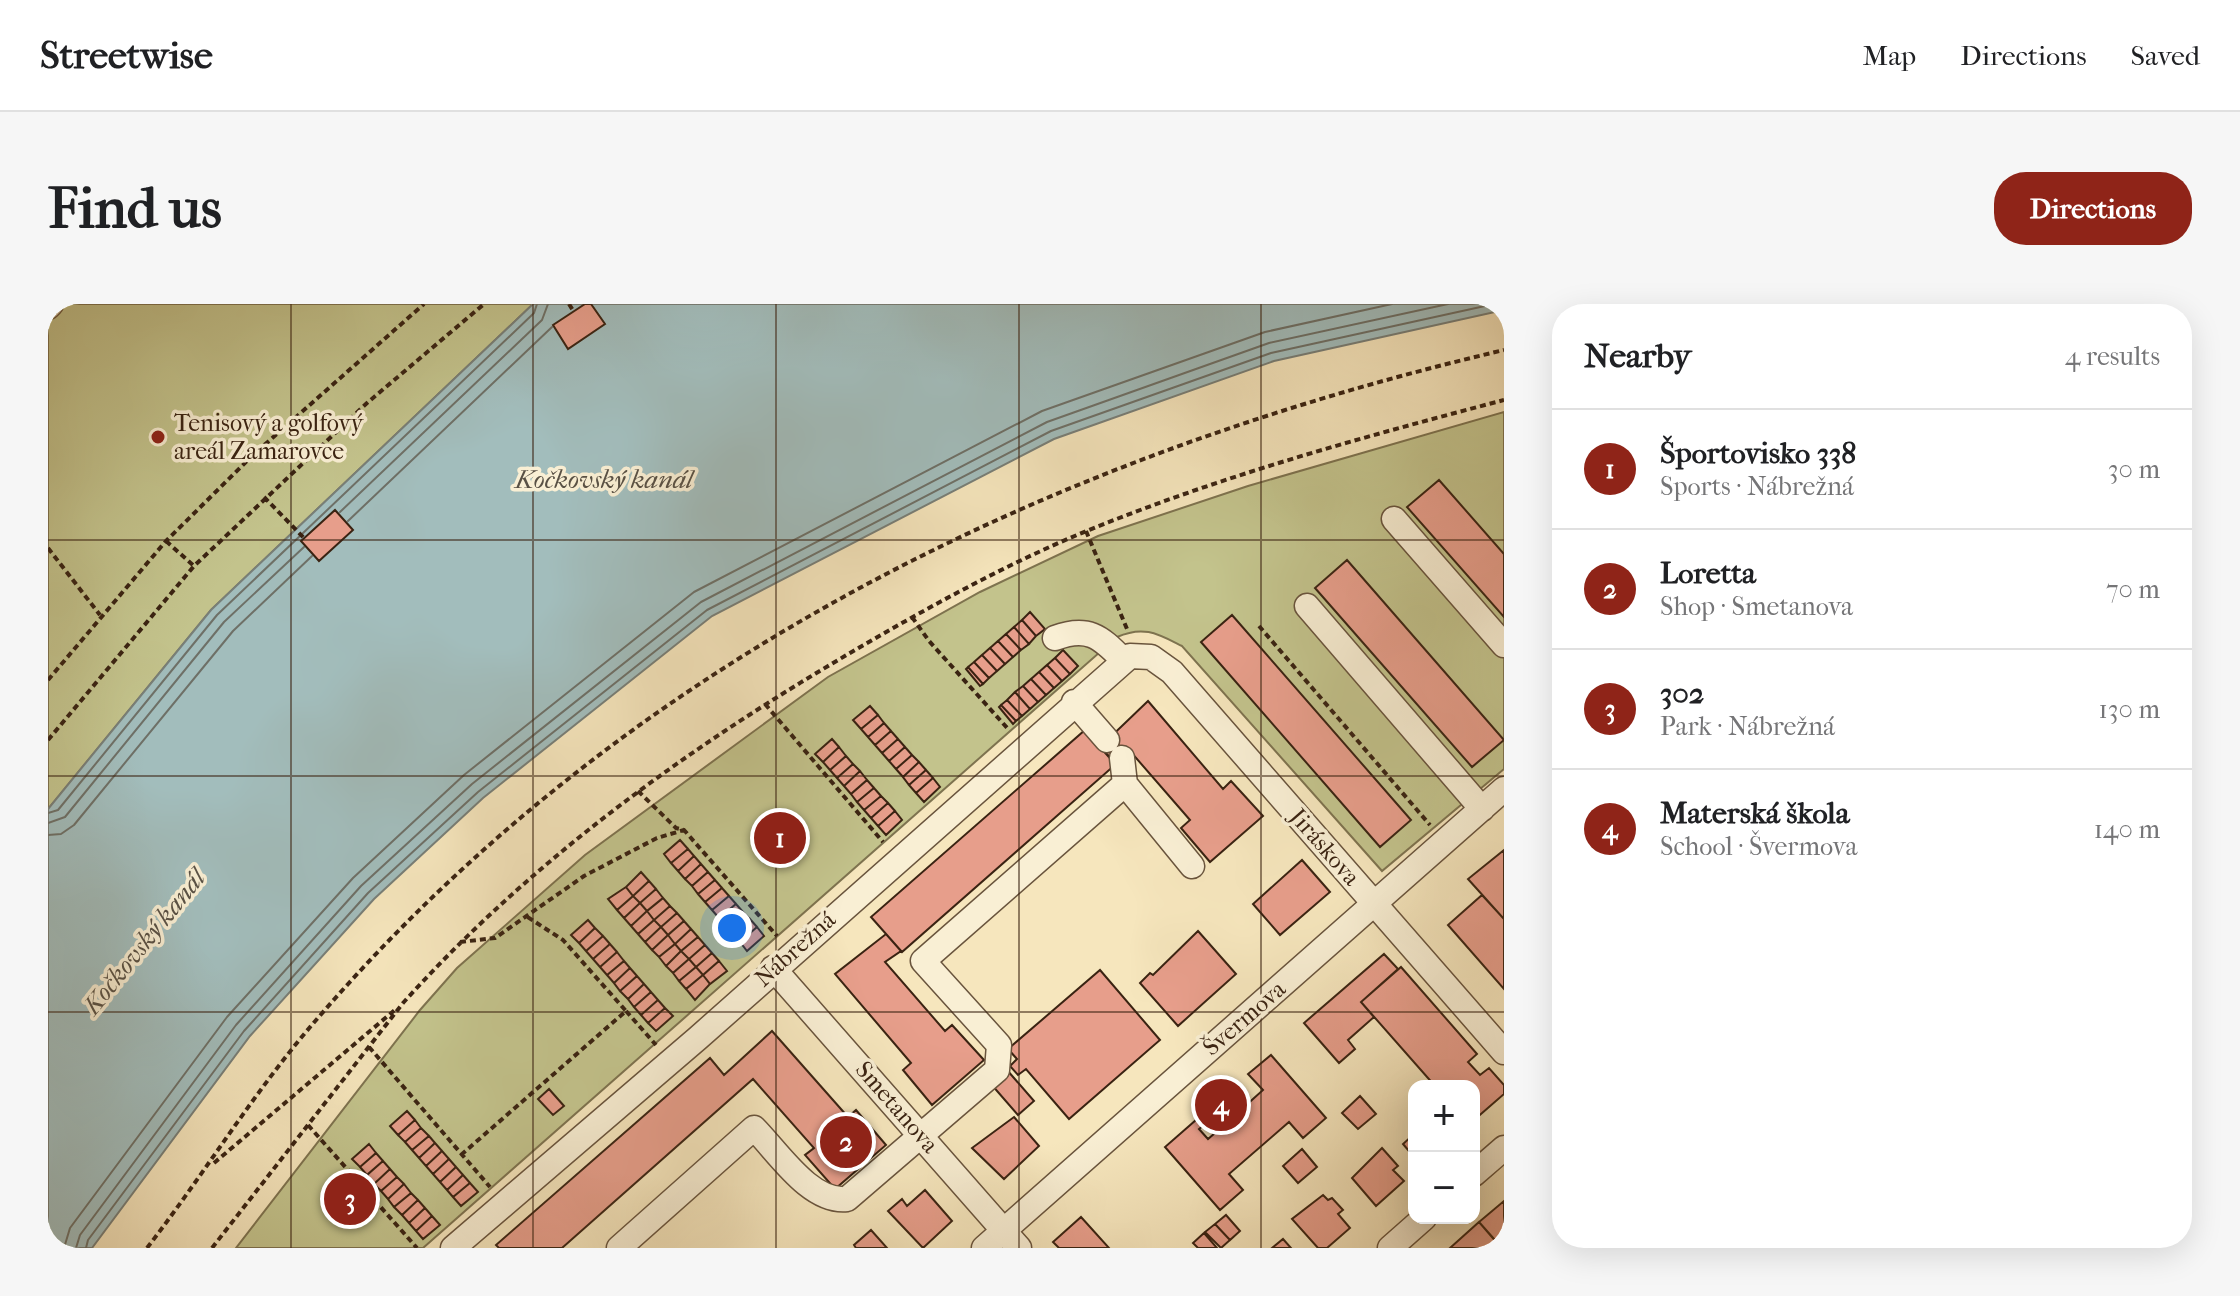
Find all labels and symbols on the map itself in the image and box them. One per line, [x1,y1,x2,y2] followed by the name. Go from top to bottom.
[174,409,364,465] place label: Tenisový a golfový areál Zamarovce
[149,428,167,446] marker: Tenisový a golfový areál Zamarovce
[513,464,695,495] water label: Kočkovský kanál
[1283,801,1367,892] street label: Jiráskova
[754,808,806,868] pin: 1
[75,861,214,1022] water label: Kočkovský kanál
[749,905,842,992] street label: Nábrežná
[712,908,752,948] your location
[1196,973,1292,1061] street label: Švermova
[850,1055,945,1159] street label: Smetanova
[1195,1075,1247,1135] pin: 4
[820,1112,872,1172] pin: 2
[324,1169,376,1229] pin: 3

